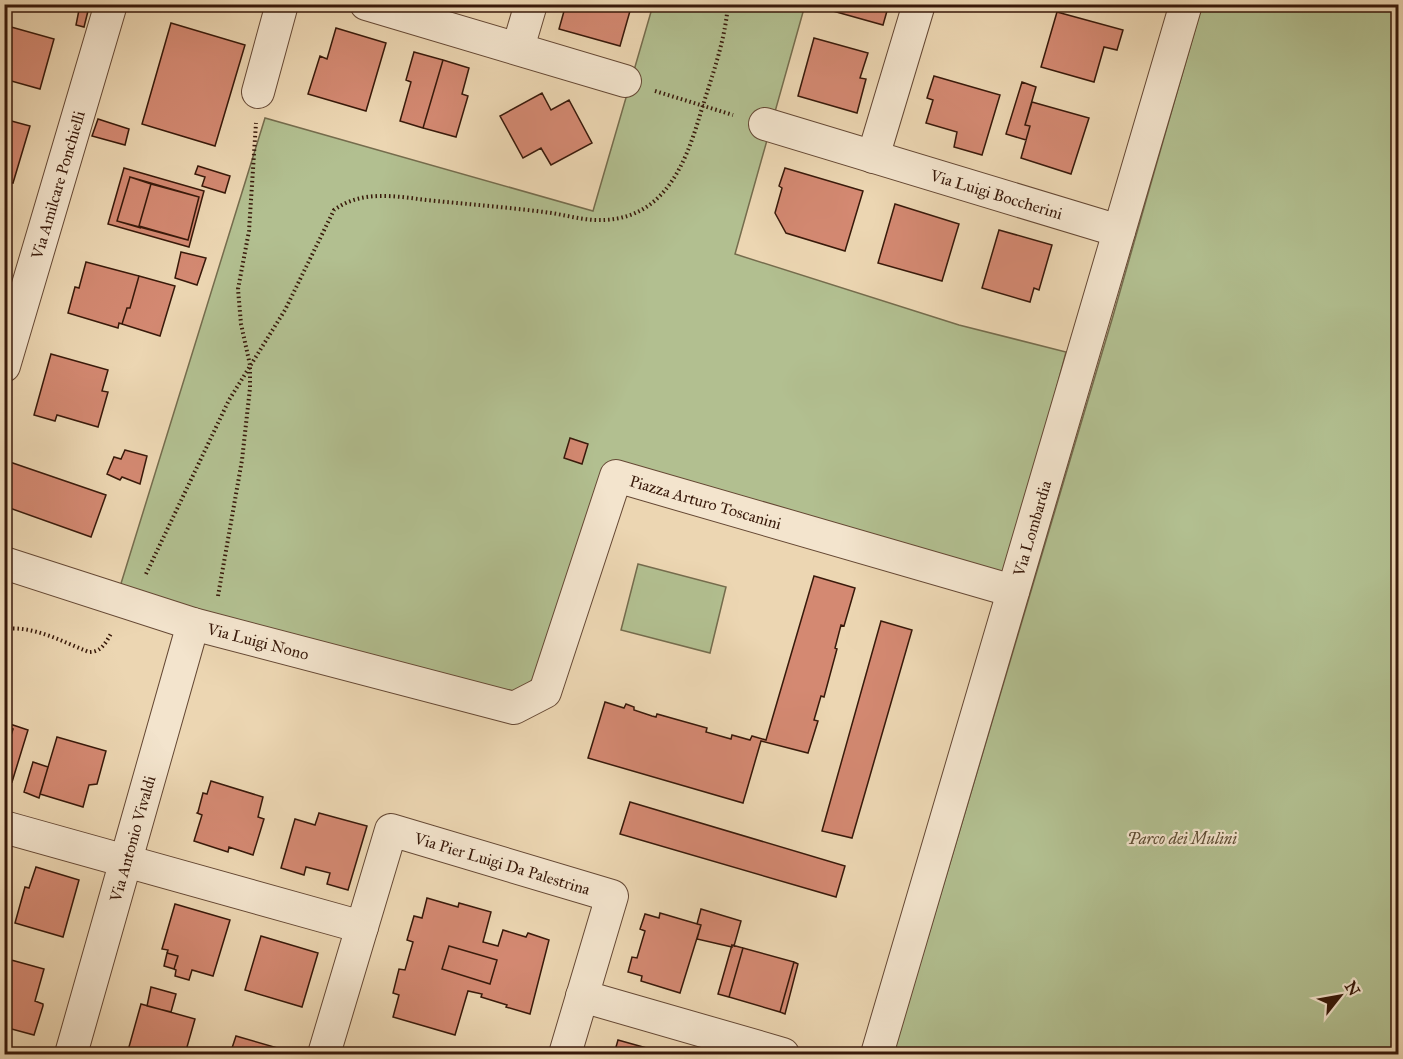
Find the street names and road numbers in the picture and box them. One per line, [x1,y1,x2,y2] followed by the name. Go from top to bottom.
[26,108,89,262] street label: Via Amilcare Ponchielli
[927,165,1066,223] street label: Via Luigi Boccherini
[628,471,784,533] street label: Piazza Arturo Toscanini
[1008,478,1055,579] street label: Via Lombardia
[204,618,311,663] street label: Via Luigi Nono
[105,773,159,905] street label: Via Antonio Vivaldi
[411,828,593,898] street label: Via Pier Luigi Da Palestrina

